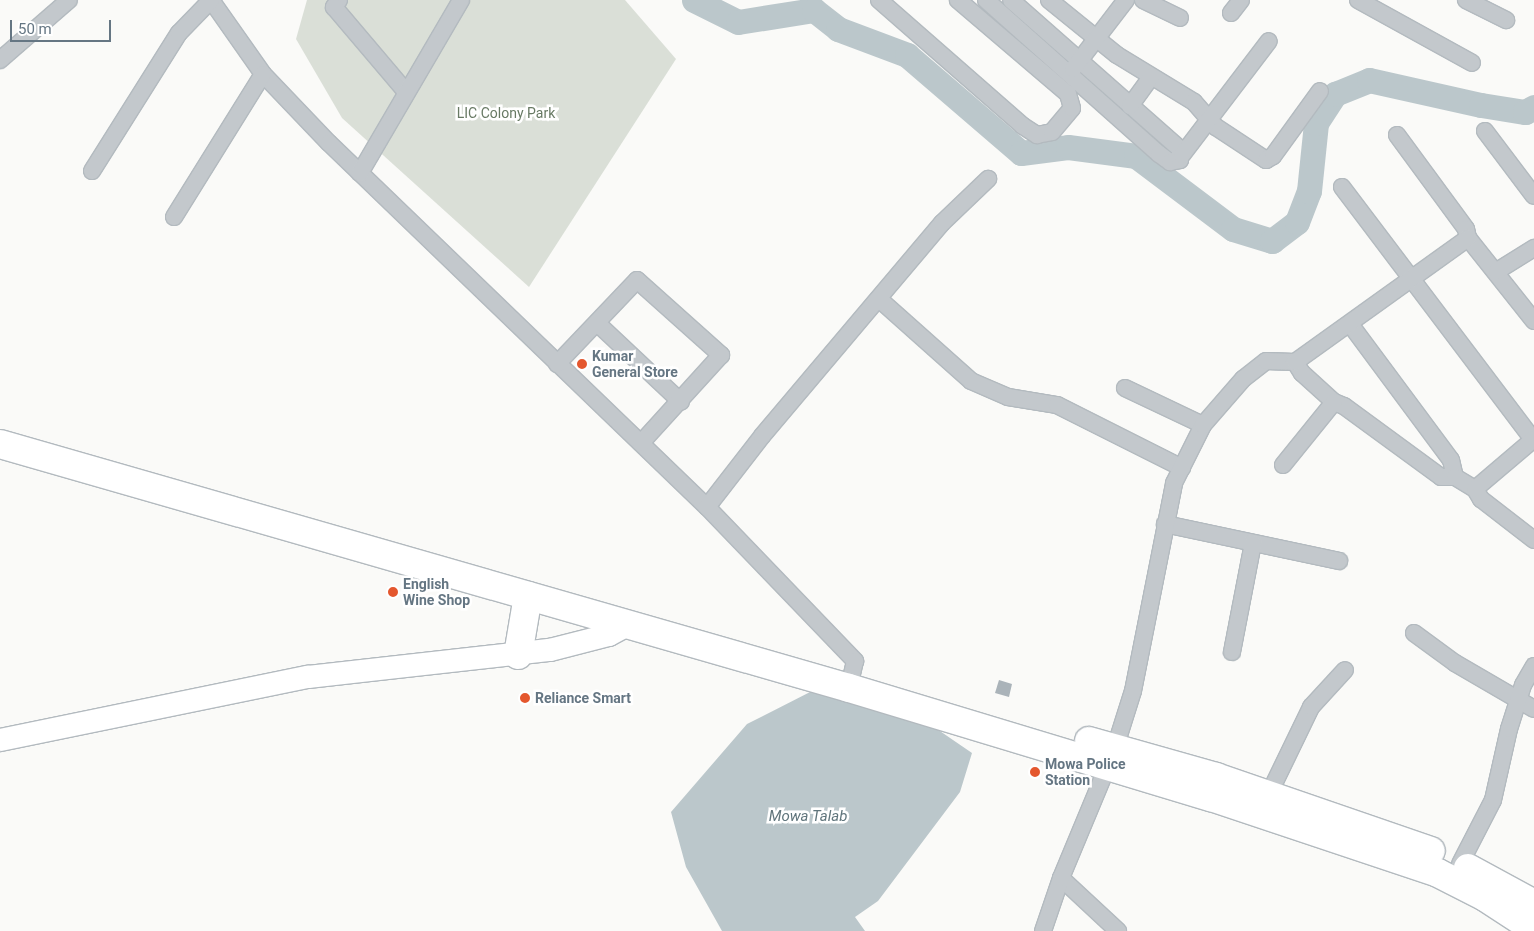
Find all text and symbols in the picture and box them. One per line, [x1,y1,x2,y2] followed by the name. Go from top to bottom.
[12,10,114,42] scale bar
[18,20,52,38] text: 50 m
[457,105,555,121] park label: LIC Colony Park
[592,348,678,381] place label: Kumar General Store
[576,358,588,370] marker: Kumar General Store
[403,576,470,608] place label: English Wine Shop
[387,586,399,598] marker: English Wine Shop
[535,690,631,706] place label: Reliance Smart
[519,692,531,704] marker: Reliance Smart
[1045,756,1126,789] place label: Mowa Police Station
[1029,766,1041,778] marker: Mowa Police Station
[769,808,847,826] water label: Mowa Talab

